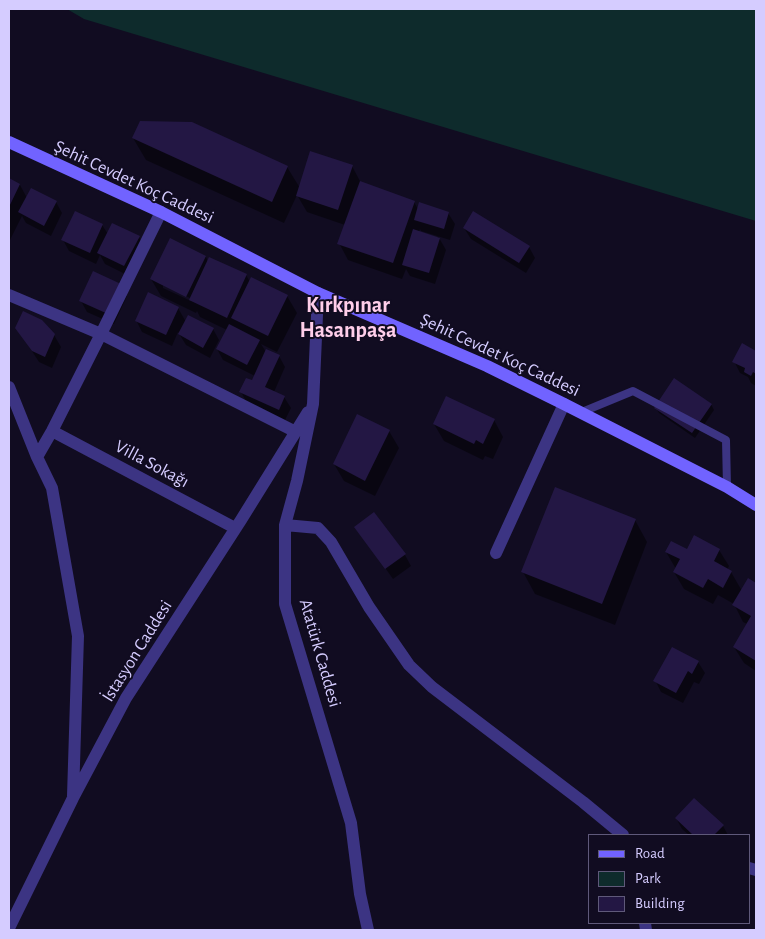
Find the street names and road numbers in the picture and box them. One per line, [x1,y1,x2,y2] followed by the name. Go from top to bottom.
[51,136,217,228] street label: Şehit Cevdet Koç Caddesi
[417,309,583,401] street label: Şehit Cevdet Koç Caddesi
[111,435,193,493] street label: Villa Sokağı
[97,596,177,706] street label: İstasyon Caddesi
[294,596,346,710] street label: Atatürk Caddesi

